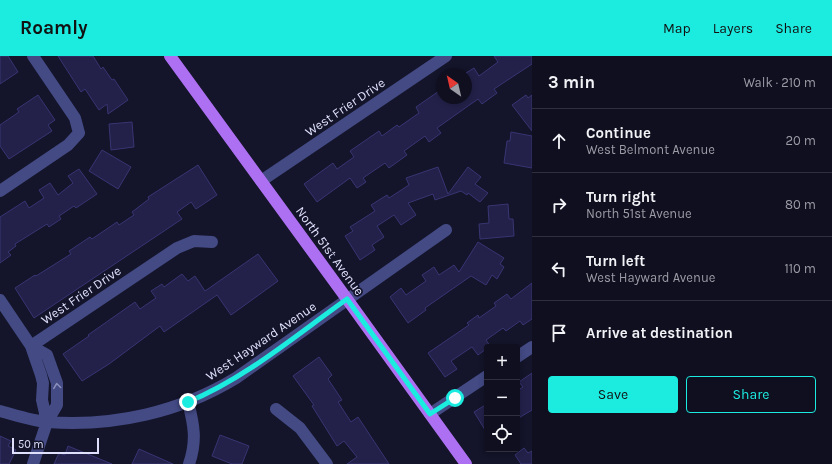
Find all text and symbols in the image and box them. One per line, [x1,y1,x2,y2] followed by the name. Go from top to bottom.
[20,17,87,39] text: Roamly
[663,20,691,37] text: Map
[713,20,753,37] text: Layers
[775,20,812,37] text: Share
[436,68,472,104] north arrow
[548,72,595,92] text: 3 min
[302,75,388,139] street label: West Frier Drive
[743,75,816,90] text: Walk · 210 m
[586,124,651,142] text: Continue
[548,130,570,152] icon: ahead
[786,133,816,148] text: 20 m
[586,142,715,157] text: West Belmont Avenue
[586,188,656,206] text: Turn right
[548,194,570,216] icon: right
[785,197,816,212] text: 80 m
[293,204,367,298] street label: North 51st Avenue
[586,206,692,221] text: North 51st Avenue
[586,252,645,270] text: Turn left
[548,258,570,280] icon: left
[784,261,816,276] text: 110 m
[38,263,124,327] street label: West Frier Drive
[586,270,715,285] text: West Hayward Avenue
[203,298,319,383] street label: West Hayward Avenue
[548,322,570,344] icon: arrive
[586,324,733,342] text: Arrive at destination
[484,344,520,452] map controls
[484,344,520,380] button: +
[548,376,678,413] button: Save
[686,376,816,413] button: Share
[484,380,520,416] button: −
[53,383,62,389] one-way arrow
[446,389,464,407] route start
[179,393,197,411] route end
[484,416,520,452] button: locate
[12,436,99,455] scale bar
[18,438,44,451] text: 50 m

